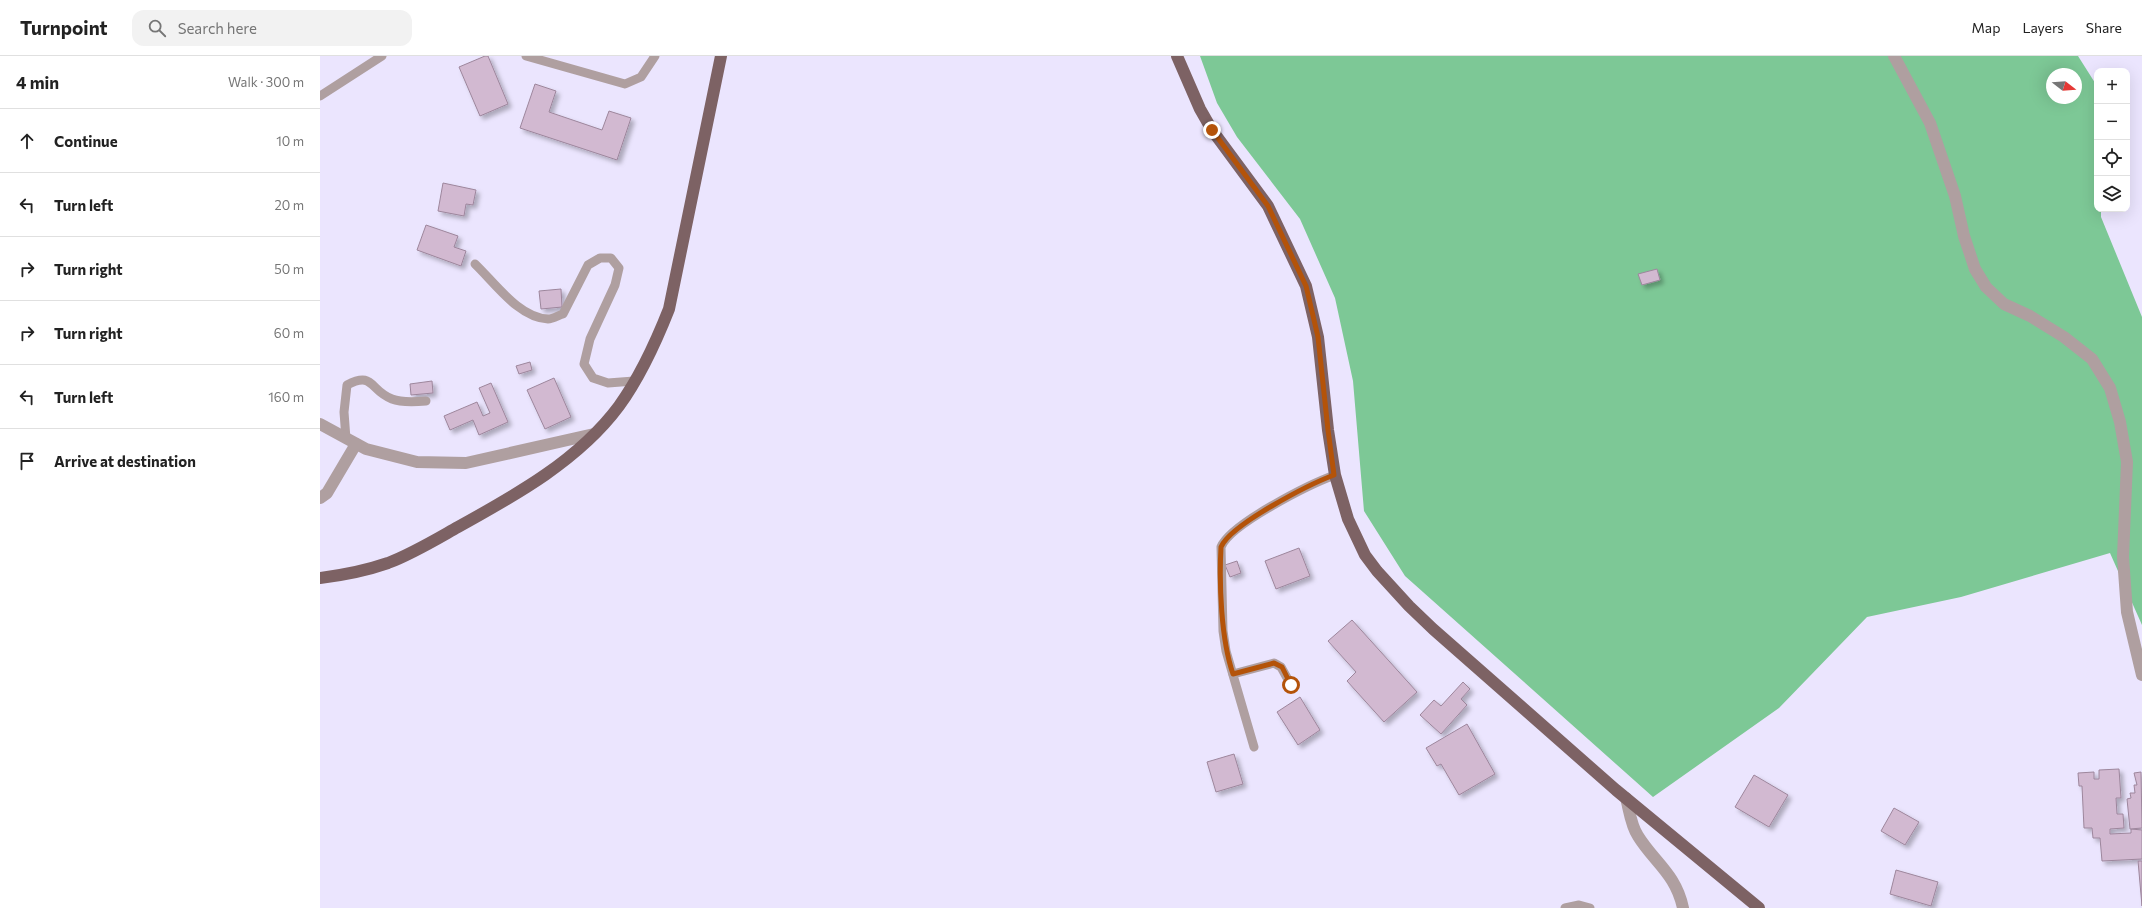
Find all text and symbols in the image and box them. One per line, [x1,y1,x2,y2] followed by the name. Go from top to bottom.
[132,10,412,46] search box
[20,16,108,39] text: Turnpoint
[146,17,168,39] icon: search
[178,19,257,37] text: Search here
[1972,19,2000,36] text: Map
[2022,19,2064,36] text: Layers
[2086,19,2122,36] text: Share
[2046,68,2082,104] north arrow
[2094,68,2130,212] map controls
[2094,68,2130,104] button: +
[16,72,59,93] text: 4 min
[228,74,304,90] text: Walk · 300 m
[2094,104,2130,140] button: −
[1203,121,1221,139] route end
[16,130,38,152] icon: ahead
[54,132,118,150] text: Continue
[276,133,304,149] text: 10 m
[2094,140,2130,176] button: locate
[2094,176,2130,212] button: layers
[16,194,38,216] icon: left
[54,196,113,214] text: Turn left
[275,197,304,213] text: 20 m
[16,258,38,280] icon: right
[54,260,123,278] text: Turn right
[274,261,304,277] text: 50 m
[16,322,38,344] icon: right
[54,324,123,342] text: Turn right
[274,325,304,341] text: 60 m
[16,386,38,408] icon: left
[54,388,113,406] text: Turn left
[268,389,304,405] text: 160 m
[16,450,38,472] icon: arrive
[54,452,196,470] text: Arrive at destination
[1282,676,1300,694] route start

